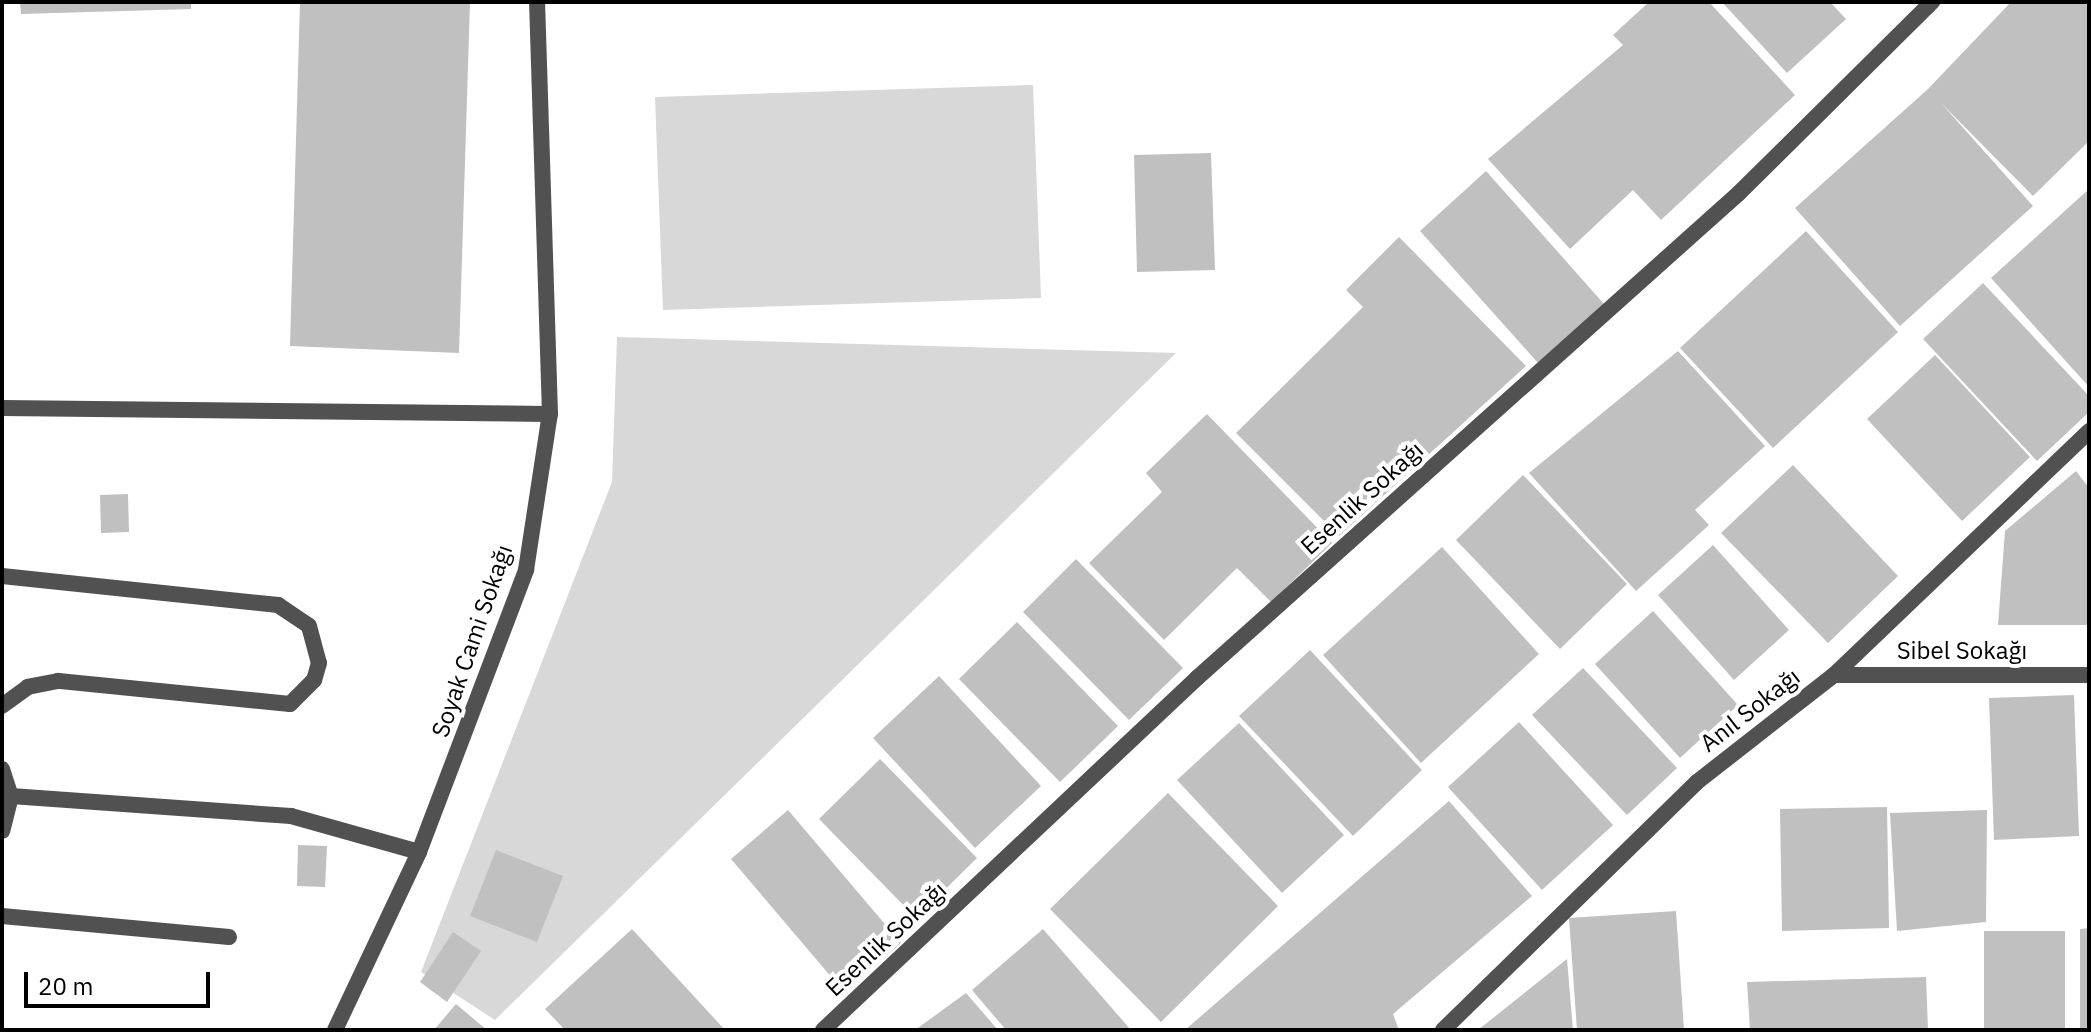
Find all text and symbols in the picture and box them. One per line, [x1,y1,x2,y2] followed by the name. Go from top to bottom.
[1295,436,1429,560] street label: Esenlik Sokağı
[426,541,518,741] street label: Soyak Cami Sokağı
[1897,637,2027,665] street label: Sibel Sokağı
[1694,662,1806,758] street label: Anıl Sokağı
[820,876,952,1002] street label: Esenlik Sokağı
[28,956,214,1006] scale bar
[38,970,93,1002] text: 20 m

